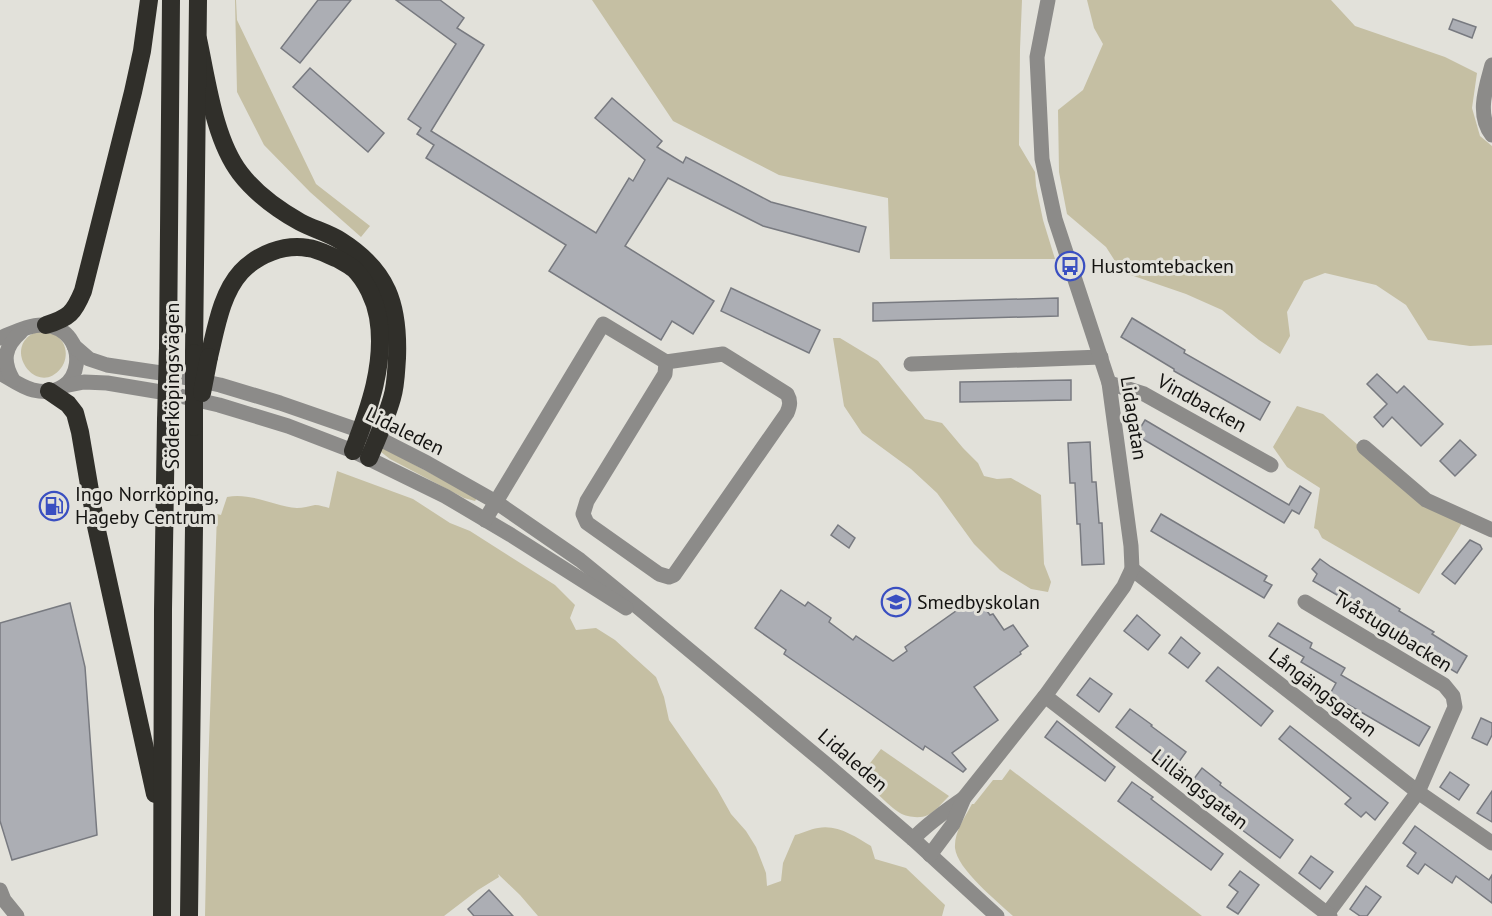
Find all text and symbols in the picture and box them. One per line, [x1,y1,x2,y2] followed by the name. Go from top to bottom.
[1054,250,1086,282] bus stop icon: Hustomtebacken
[1091,253,1234,279] place label: Hustomtebacken
[159,303,185,469] street label: Söderköpingsvägen
[1152,367,1251,438] street label: Vindbacken
[1115,374,1153,462] street label: Lidagatan
[361,401,449,461] street label: Lidaleden
[75,481,219,530] place label: Ingo Norrköping, Hageby Centrum
[38,490,70,522] fuel station icon: Ingo Norrköping, Hageby Centrum
[1329,584,1457,678] street label: Tvåstugubacken
[880,586,912,618] school or university icon: Smedbyskolan
[917,589,1040,615] place label: Smedbyskolan
[1264,642,1382,742] street label: Långängsgatan
[813,723,893,797] street label: Lidaleden
[1146,743,1254,835] street label: Lillängsgatan

